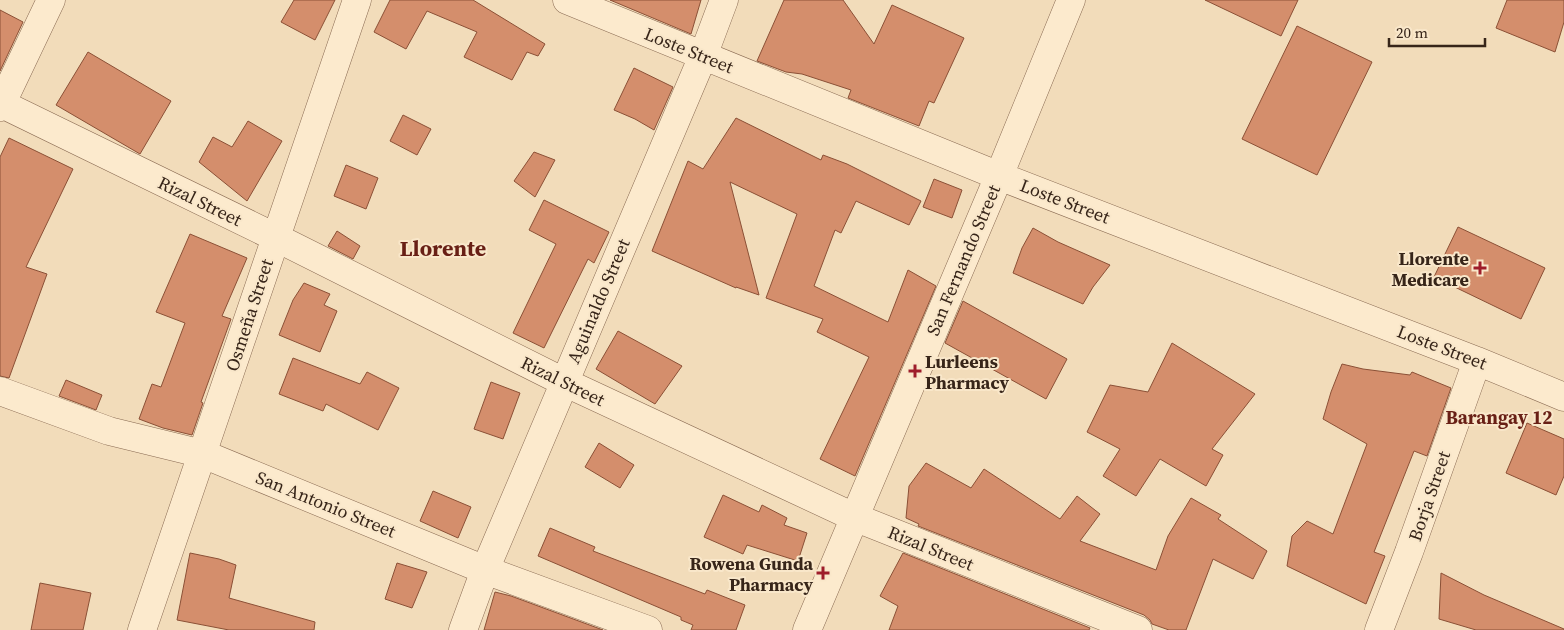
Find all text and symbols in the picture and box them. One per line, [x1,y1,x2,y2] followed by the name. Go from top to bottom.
[1389,15,1485,47] scale bar
[641,21,737,79] street label: Loste Street
[1396,22,1428,43] text: 20 m
[154,170,246,232] street label: Rizal Street
[1017,172,1114,230] street label: Loste Street
[920,181,1006,339] street label: San Fernando Street
[400,233,486,263] district label: Llorente
[560,235,636,367] street label: Aguinaldo Street
[1392,246,1469,292] place label: Llorente Medicare
[219,255,279,374] street label: Osmeña Street
[1473,261,1487,275] marker: Llorente Medicare
[1394,318,1491,376] street label: Loste Street
[925,349,1010,395] place label: Lurleens Pharmacy
[517,350,609,412] street label: Rizal Street
[909,365,921,377] marker: Lurleens Pharmacy
[1445,404,1553,430] district label: Barangay 12
[1402,448,1456,544] street label: Borja Street
[252,465,400,544] street label: San Antonio Street
[884,519,978,577] street label: Rizal Street
[689,551,813,597] place label: Rowena Gunda Pharmacy
[817,567,829,579] marker: Rowena Gunda Pharmacy

